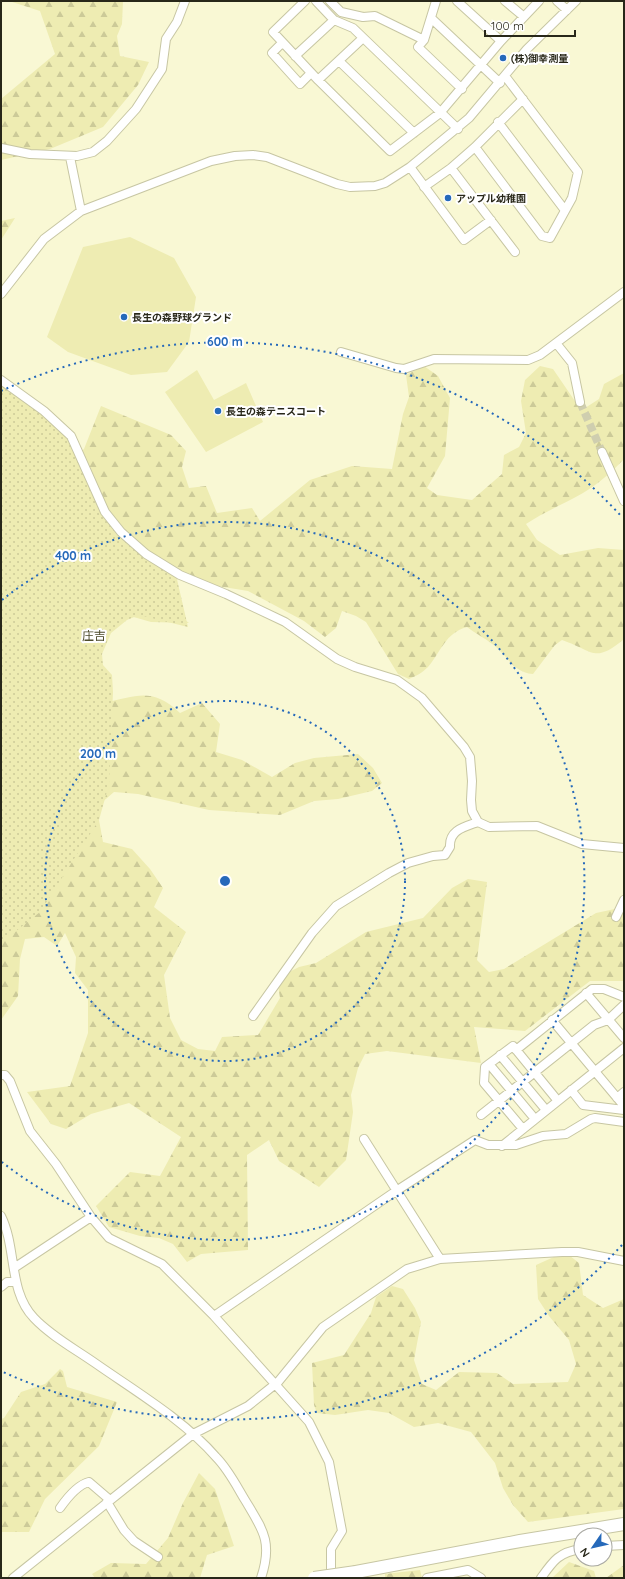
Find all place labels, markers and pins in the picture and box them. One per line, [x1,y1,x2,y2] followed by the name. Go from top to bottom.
[511,52,568,65] place label: (株)御幸測量
[498,53,508,63] marker: (株)御幸測量
[456,192,526,205] place label: アップル幼稚園
[443,193,453,203] marker: アップル幼稚園
[132,311,232,324] place label: 長生の森野球グランド
[119,312,129,322] marker: 長生の森野球グランド
[226,405,326,418] place label: 長生の森テニスコート
[213,406,223,416] marker: 長生の森テニスコート
[218,874,232,888] centre of rings

